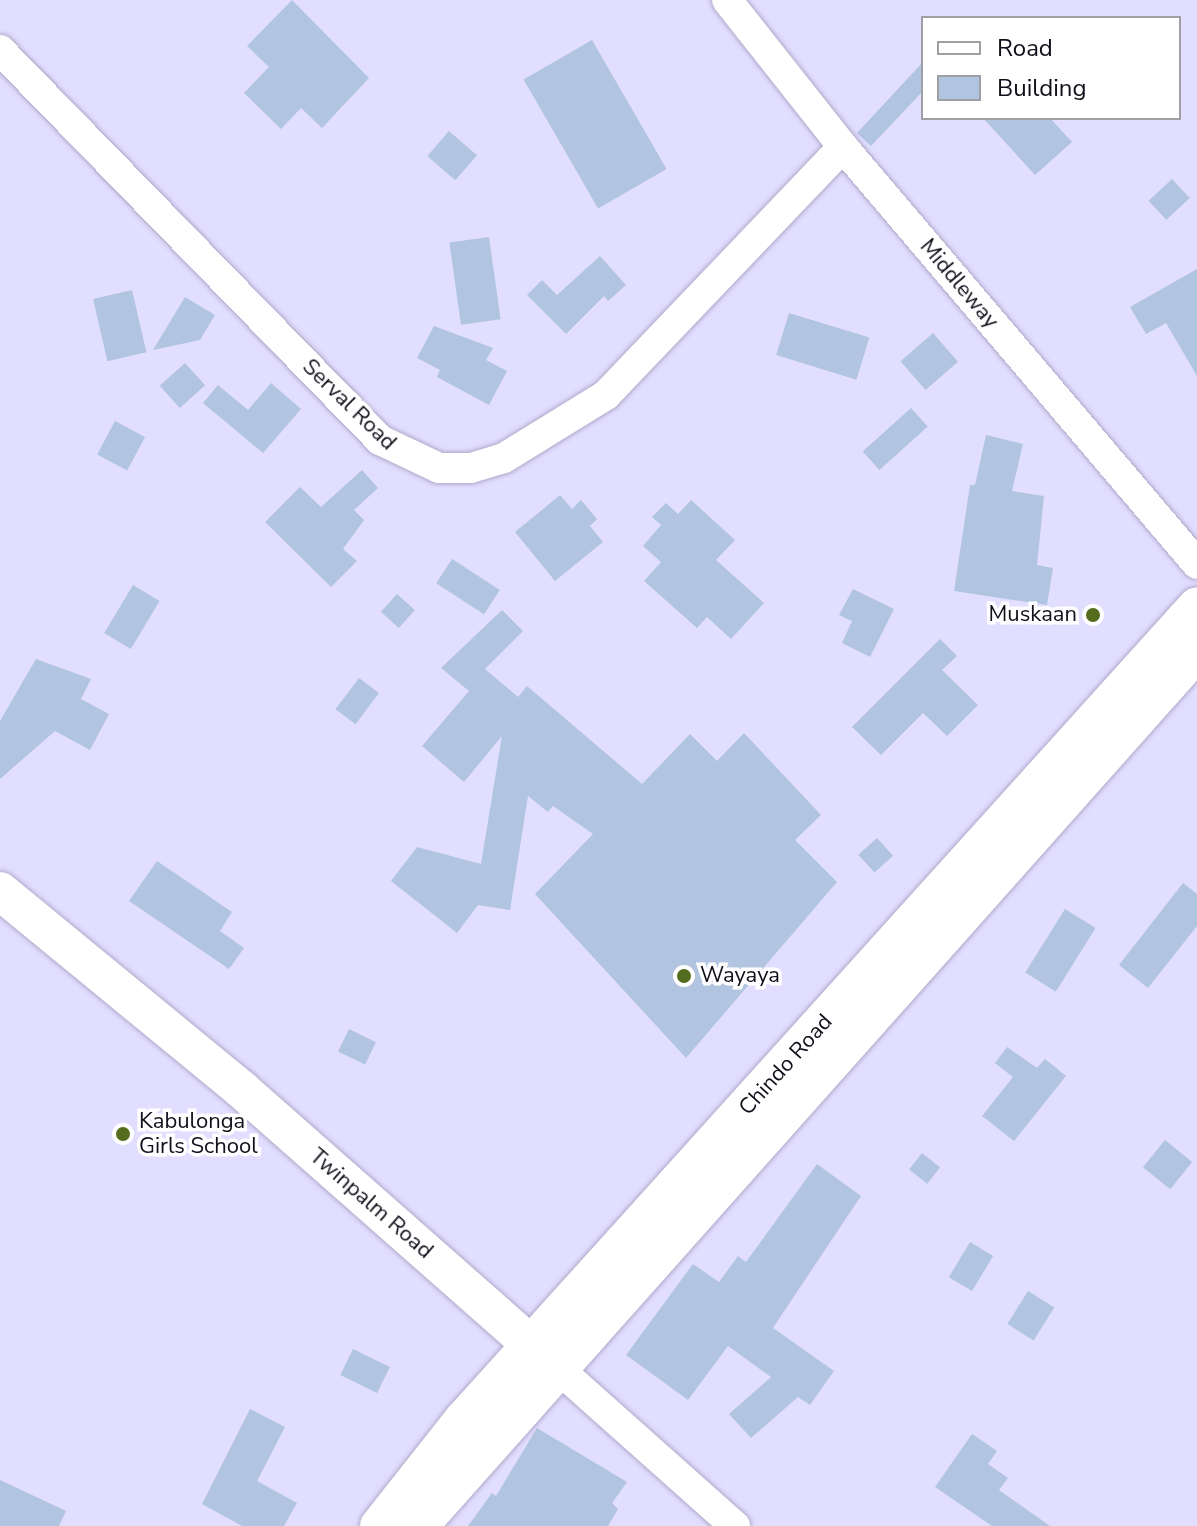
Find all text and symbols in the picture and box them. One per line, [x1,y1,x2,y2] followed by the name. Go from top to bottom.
[921,16,1181,120] legend
[997,32,1053,64] text: Road
[997,72,1087,104] text: Building
[914,234,1004,334] street label: Middleway
[297,354,401,456] street label: Serval Road
[989,602,1077,628] place label: Muskaan
[1084,606,1102,624] marker: Muskaan
[700,963,780,989] place label: Wayaya
[675,967,693,985] marker: Wayaya
[734,1009,838,1121] street label: Chindo Road
[139,1108,258,1160] place label: Kabulonga Girls School
[114,1125,132,1143] marker: Kabulonga Girls School
[304,1143,438,1265] street label: Twinpalm Road

